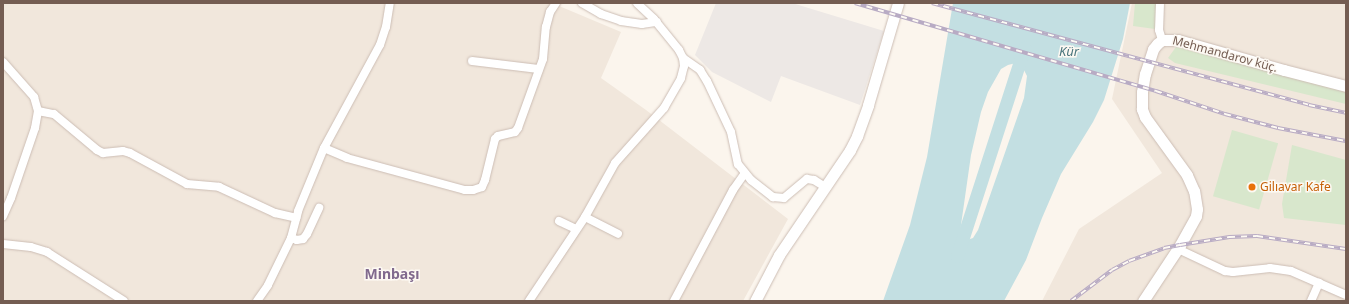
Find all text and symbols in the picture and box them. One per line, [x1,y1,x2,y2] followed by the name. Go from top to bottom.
[1171,33,1279,75] street label: Mehmandarov küç.
[1059,43,1079,59] water label: Kür
[1260,180,1331,194] place label: Gilıavar Kafe
[1247,182,1257,192] marker: Gilıavar Kafe
[365,266,419,282] district label: Minbaşı

